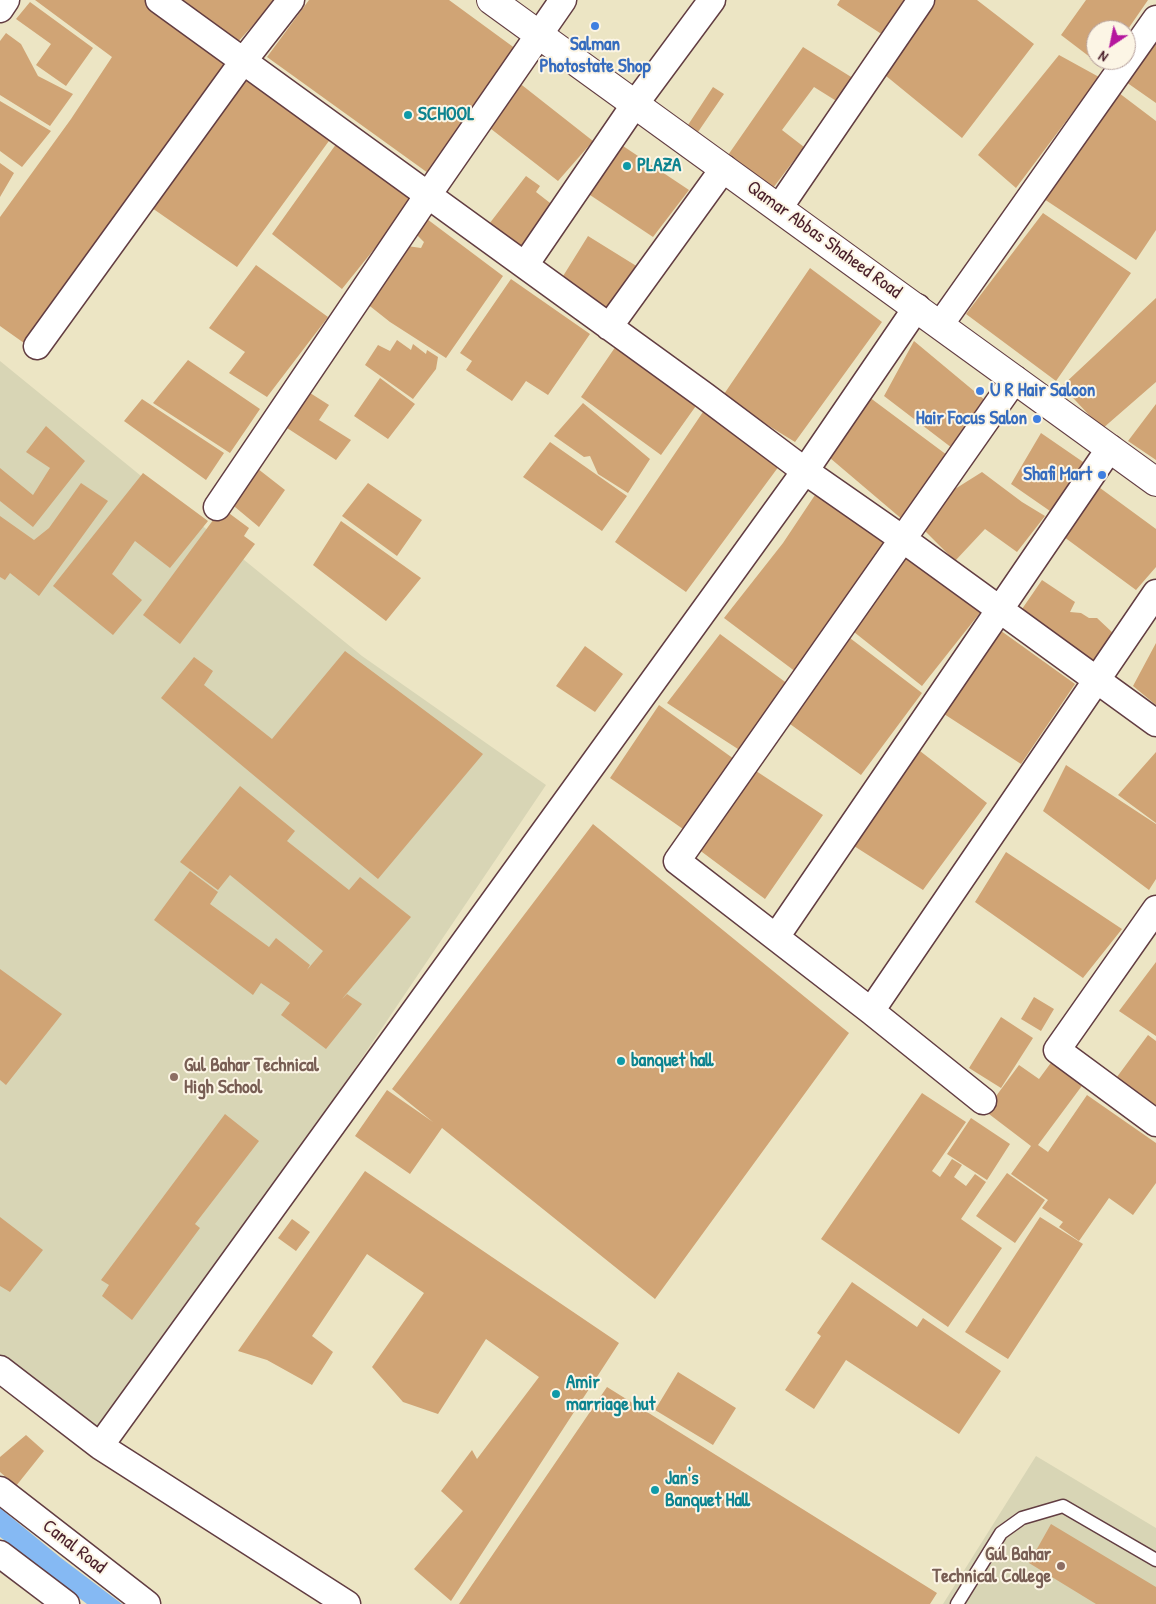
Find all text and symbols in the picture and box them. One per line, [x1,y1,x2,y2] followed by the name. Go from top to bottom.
[589,20,601,32] marker: Salman Photostate Shop
[1086,20,1136,70] north arrow
[539,34,651,78] place label: Salman Photostate Shop
[1094,47,1111,67] text: N
[418,104,474,126] place label: SCHOOL
[402,109,414,121] marker: SCHOOL
[637,155,681,177] place label: PLAZA
[621,160,633,172] marker: PLAZA
[742,176,906,304] street label: Qamar Abbas Shaheed Road
[990,380,1095,402] place label: U R Hair Saloon
[974,385,986,397] marker: U R Hair Saloon
[916,408,1027,430] place label: Hair Focus Salon
[1031,413,1043,425] marker: Hair Focus Salon
[1023,464,1092,486] place label: Shafi Mart
[1096,469,1108,481] marker: Shafi Mart
[631,1050,713,1072] place label: banquet hall
[184,1055,319,1099] place label: Gul Bahar Technical High School
[615,1055,627,1067] marker: banquet hall
[168,1071,180,1083] marker: Gul Bahar Technical High School
[566,1372,655,1416] place label: Amir marriage hut
[550,1388,562,1400] marker: Amir marriage hut
[665,1468,750,1512] place label: Jan's Banquet Hall
[649,1484,661,1496] marker: Jan's Banquet Hall
[38,1515,110,1579] street label: Canal Road
[932,1544,1051,1588] place label: Gul Bahar Technical College
[1055,1560,1067,1572] marker: Gul Bahar Technical College

